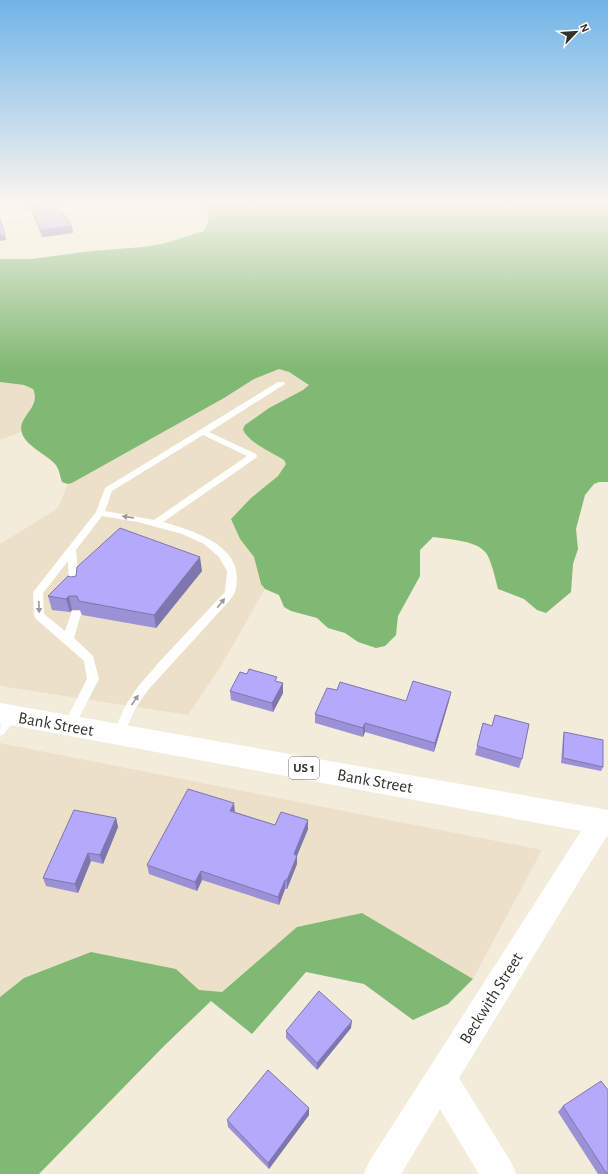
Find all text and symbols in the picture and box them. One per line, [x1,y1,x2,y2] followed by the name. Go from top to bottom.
[556,12,596,52] north arrow
[578,22,591,34] text: N
[122,513,134,520] one-way arrow
[217,598,226,609] one-way arrow
[36,601,42,614] one-way arrow
[131,695,139,705] one-way arrow
[17,709,96,739] street label: Bank Street
[289,757,319,779] road number: US 1
[336,766,415,796] street label: Bank Street
[456,949,526,1047] street label: Beckwith Street

